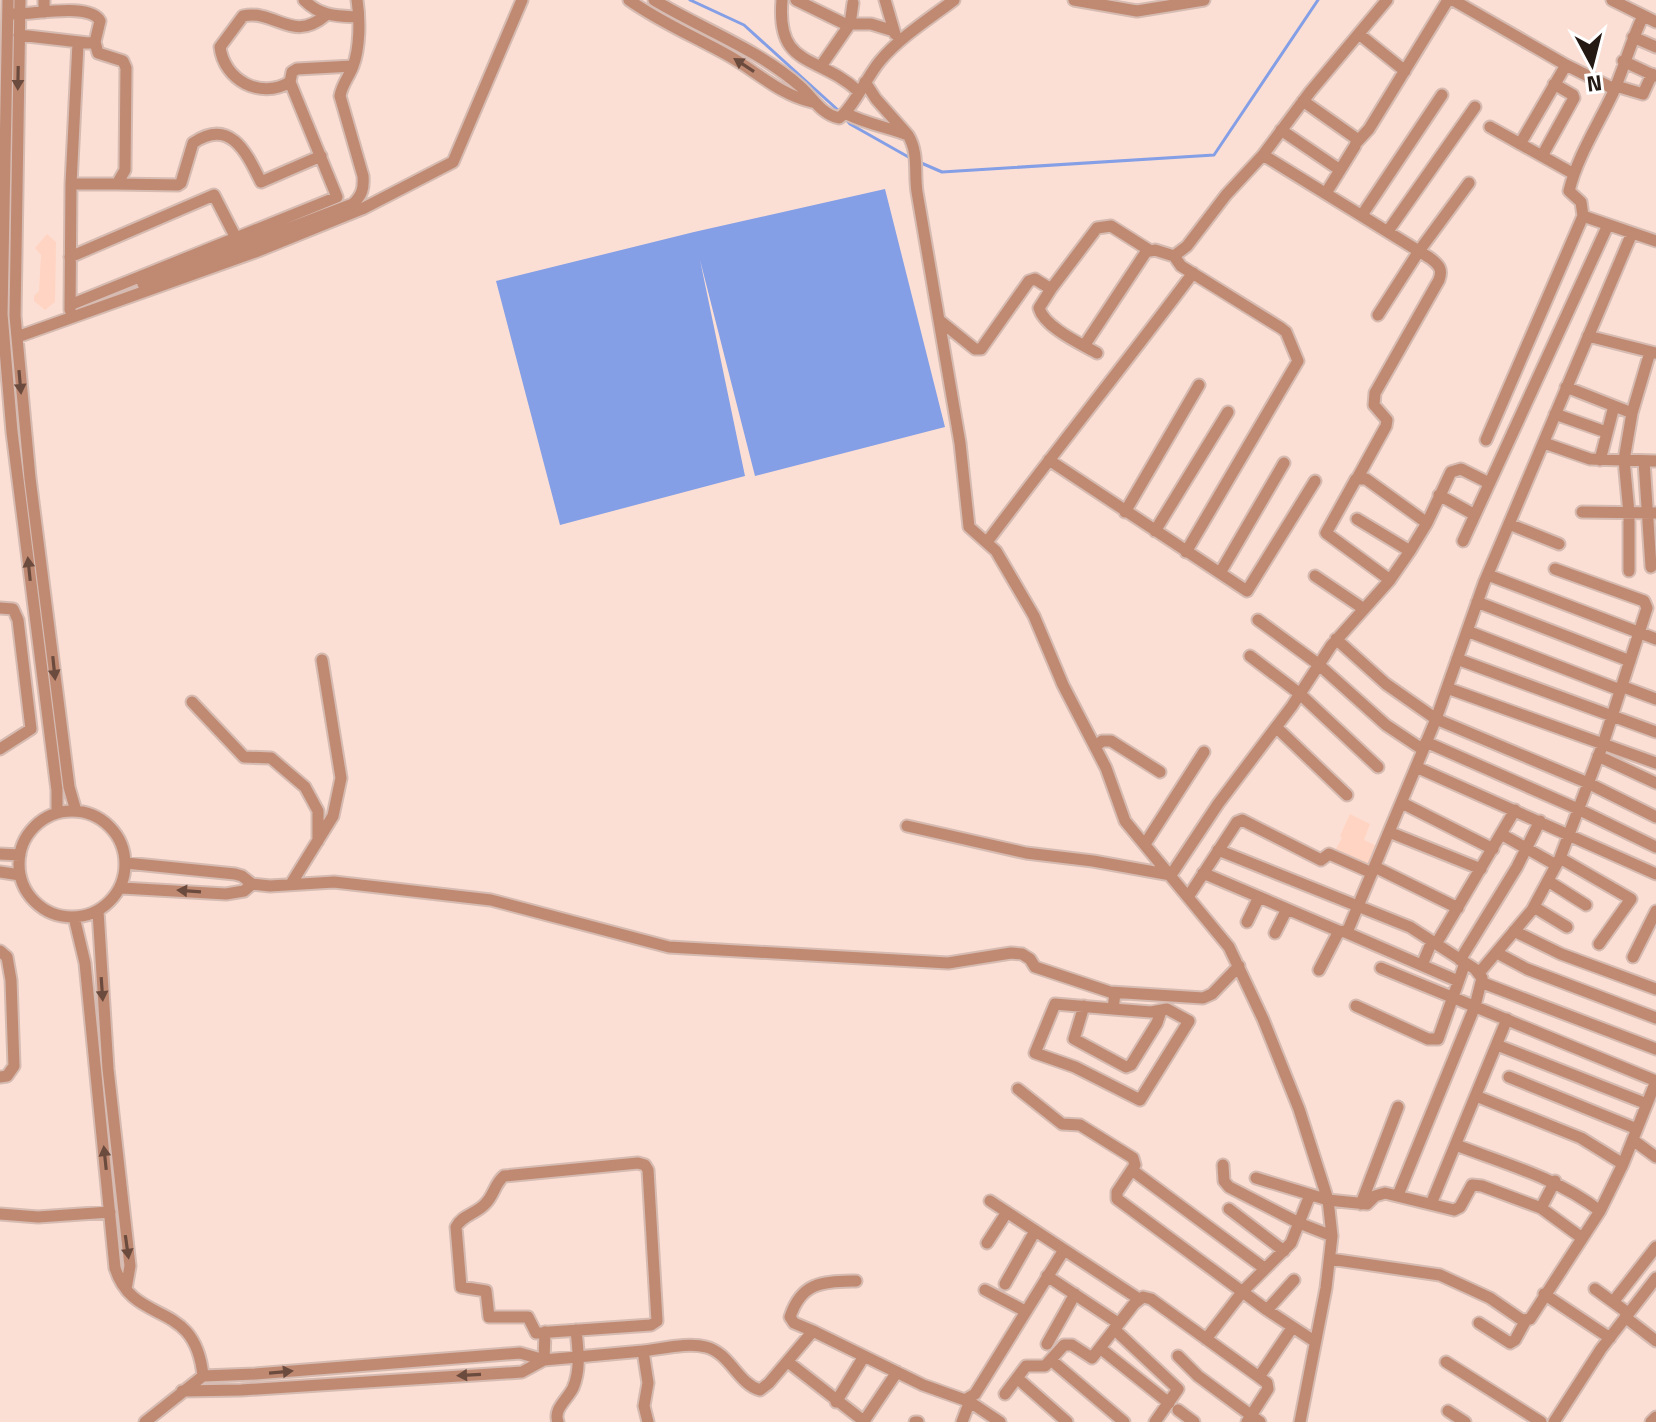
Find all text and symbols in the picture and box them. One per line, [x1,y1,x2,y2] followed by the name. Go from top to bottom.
[1552,24,1632,104] north arrow
[733,59,755,73] one-way arrow
[12,66,24,91] one-way arrow
[1585,66,1604,102] text: N
[14,370,27,395] one-way arrow
[23,556,36,581] one-way arrow
[48,656,61,681] one-way arrow
[176,884,201,897] one-way arrow
[96,977,109,1002] one-way arrow
[98,1146,111,1171] one-way arrow
[121,1235,134,1260] one-way arrow
[269,1365,294,1378] one-way arrow
[456,1369,481,1382] one-way arrow

